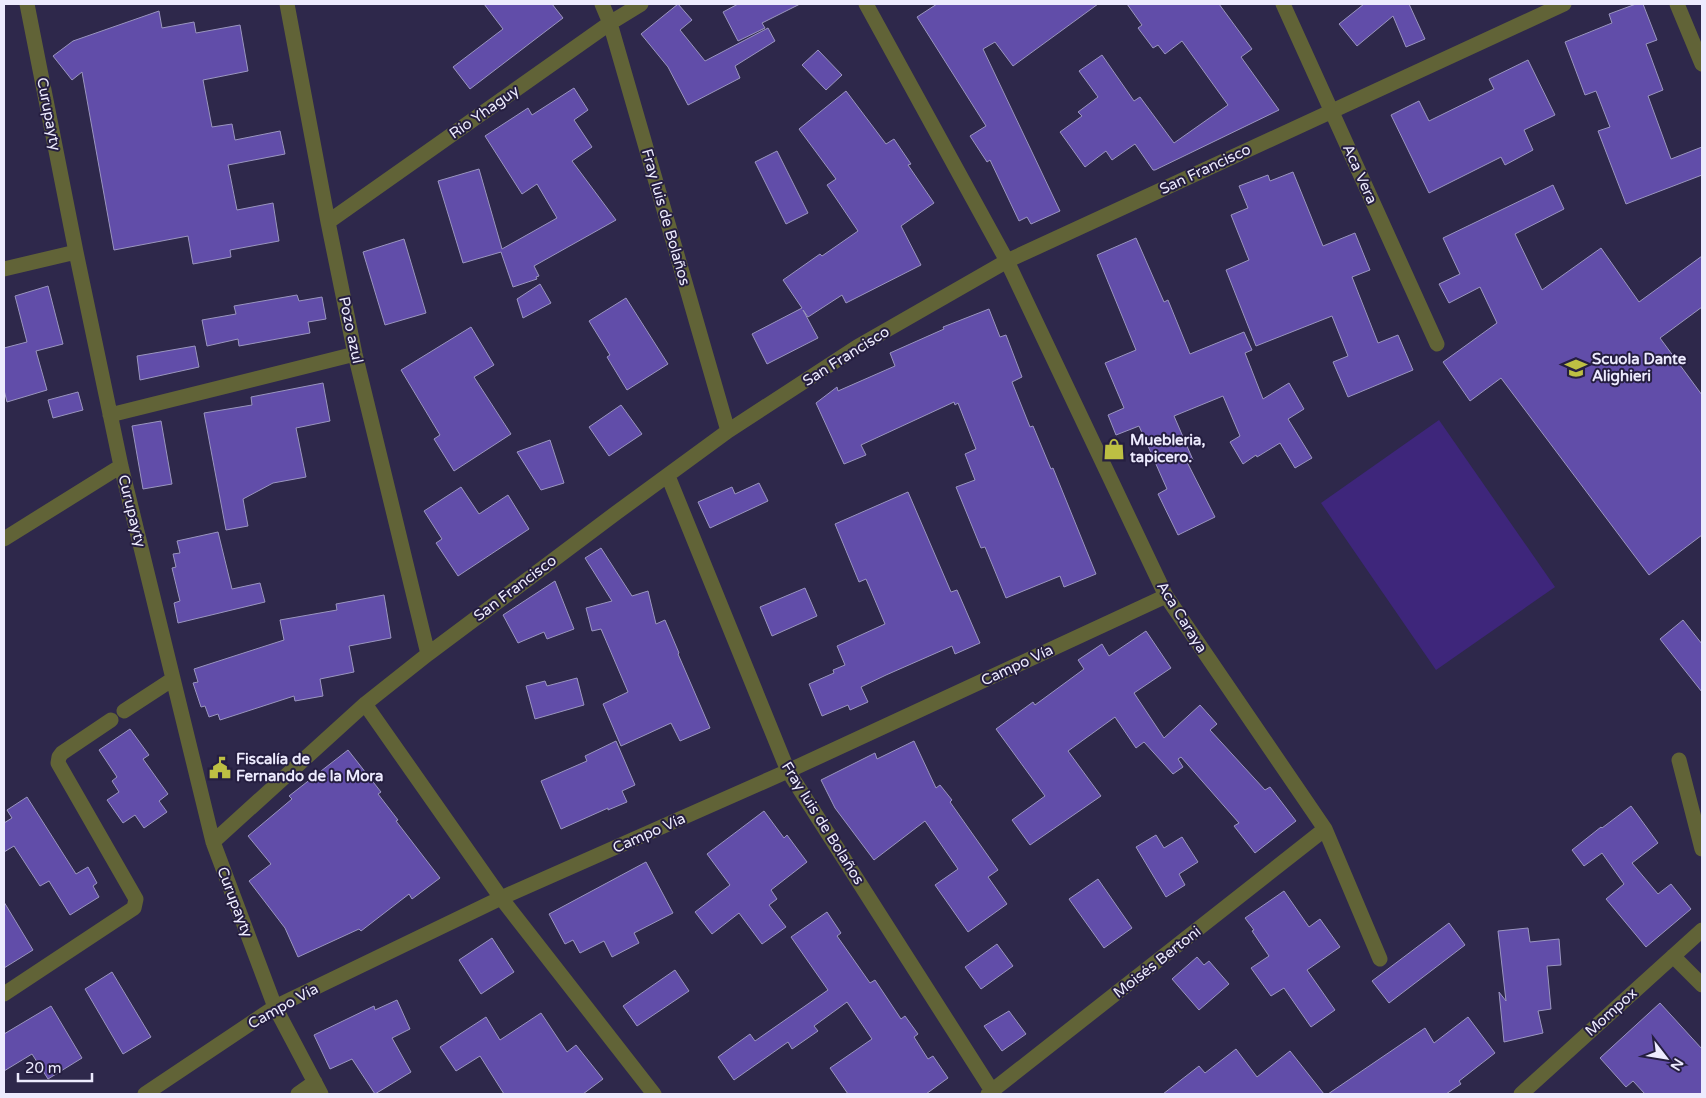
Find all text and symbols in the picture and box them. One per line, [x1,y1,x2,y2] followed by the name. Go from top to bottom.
[33,76,65,152] street label: Curupayty
[446,81,522,143] street label: Río Yhaguy
[1156,140,1254,198] street label: San Francisco
[1339,141,1381,207] street label: Aca Vera
[638,147,694,287] street label: Fray luis de Bolaños
[335,295,367,365] street label: Pozo azul
[799,322,893,390] street label: San Francisco
[1592,350,1687,386] place label: Scuola Dante Alighieri
[1563,355,1589,381] school or university icon: Scuola Dante Alighieri
[1129,431,1206,467] place label: Muebleria, tapicero.
[1101,436,1127,462] shop icon: Muebleria, tapicero.
[114,473,150,549] street label: Curupayty
[470,551,560,625] street label: San Francisco
[1153,578,1211,656] street label: Aca Caraya
[978,640,1056,690] street label: Campo Vía
[236,750,383,785] place label: Fiscalía de Fernando de la Mora
[207,755,233,781] public building icon: Fiscalía de Fernando de la Mora
[778,758,868,888] street label: Fray luis de Bolaños
[610,809,688,857] street label: Campo Vía
[213,864,257,940] street label: Curupayty
[1110,922,1204,1002] street label: Moisés Bertoni
[245,979,321,1033] street label: Campo Vía
[1581,984,1641,1040] street label: Mompox
[1641,1033,1691,1083] north arrow
[18,1050,91,1082] scale bar
[1667,1055,1687,1074] text: N
[25,1059,62,1077] text: 20 m

